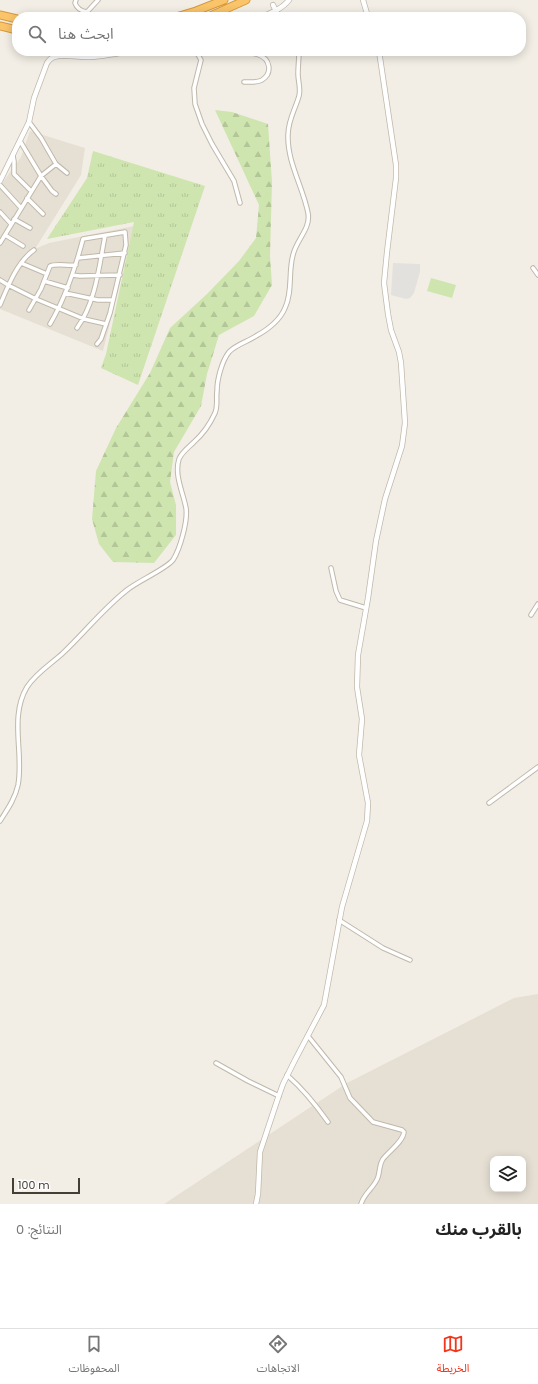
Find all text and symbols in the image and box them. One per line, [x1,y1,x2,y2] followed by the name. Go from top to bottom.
[12,12,526,56] search box
[26,23,48,45] icon: search
[58,23,114,44] text: ابحث هنا
[490,1156,526,1192] map controls
[490,1156,526,1192] button: layers
[12,1176,80,1195] scale bar
[18,1177,50,1193] text: 100 m
[436,1217,522,1241] text: بالقرب منك
[16,1220,62,1239] text: النتائج: 0
[69,1333,120,1380] tab: المحفوظات
[257,1333,300,1380] tab: الاتجاهات
[437,1333,470,1380] tab: الخريطة

